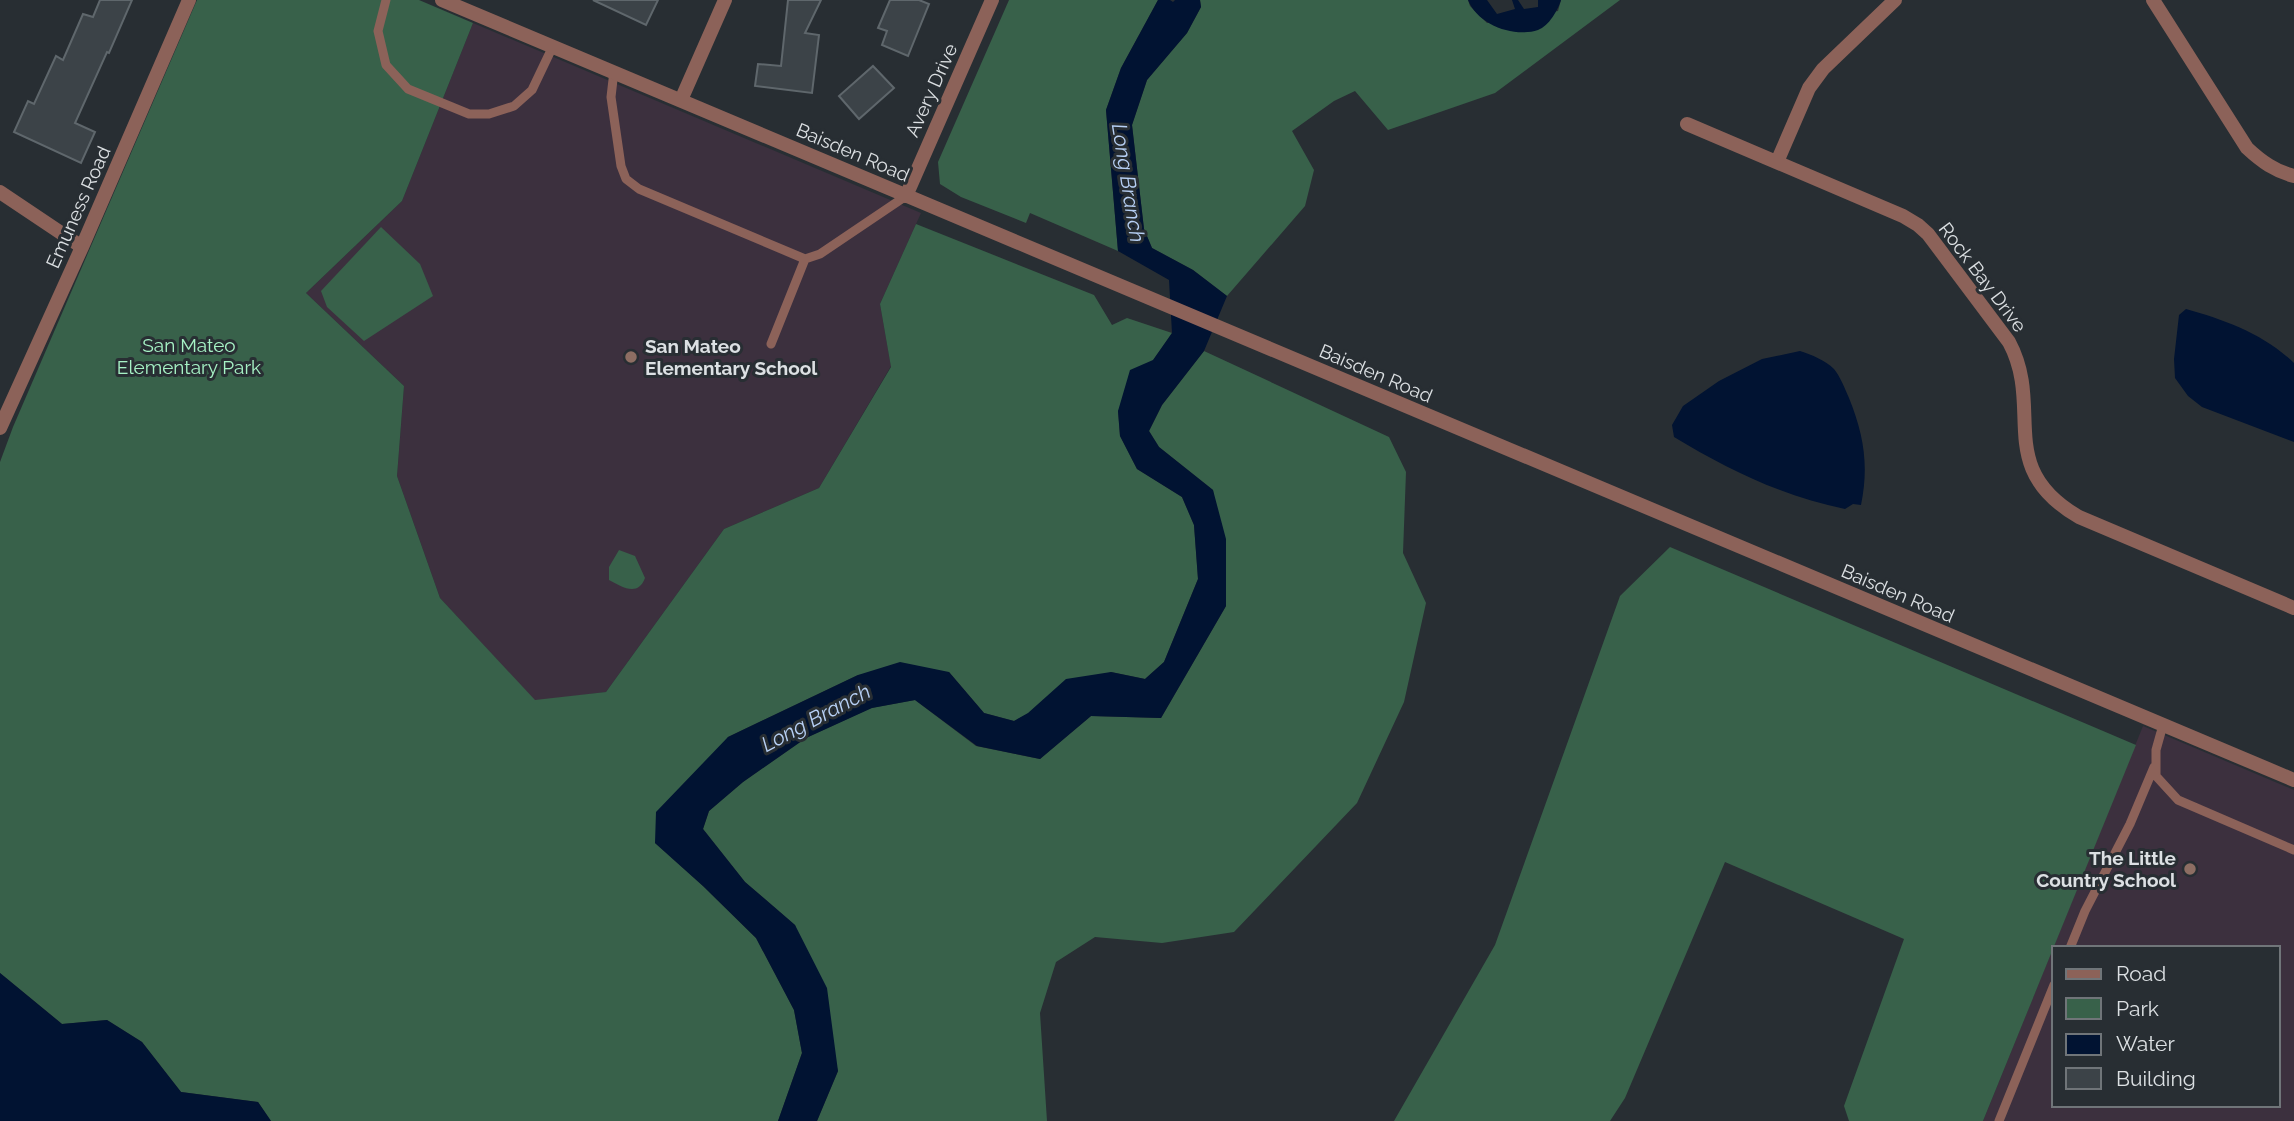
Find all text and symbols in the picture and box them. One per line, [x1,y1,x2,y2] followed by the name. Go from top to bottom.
[901,40,961,140] street label: Avery Drive
[793,118,913,186] street label: Baisden Road
[1107,122,1150,244] water label: Long Branch
[41,143,115,271] street label: Emuness Road
[1935,218,2031,336] street label: Rock Bay Drive
[117,334,261,378] park label: San Mateo Elementary Park
[645,335,818,379] place label: San Mateo Elementary School
[1316,339,1436,407] street label: Baisden Road
[623,349,639,365] marker: San Mateo Elementary School
[1838,559,1958,627] street label: Baisden Road
[757,678,875,757] water label: Long Branch
[2036,847,2177,891] place label: The Little Country School
[2182,861,2198,877] marker: The Little Country School
[2052,946,2280,1107] legend
[2116,961,2166,986] text: Road
[2116,996,2159,1021] text: Park
[2116,1031,2175,1056] text: Water
[2116,1066,2196,1091] text: Building

